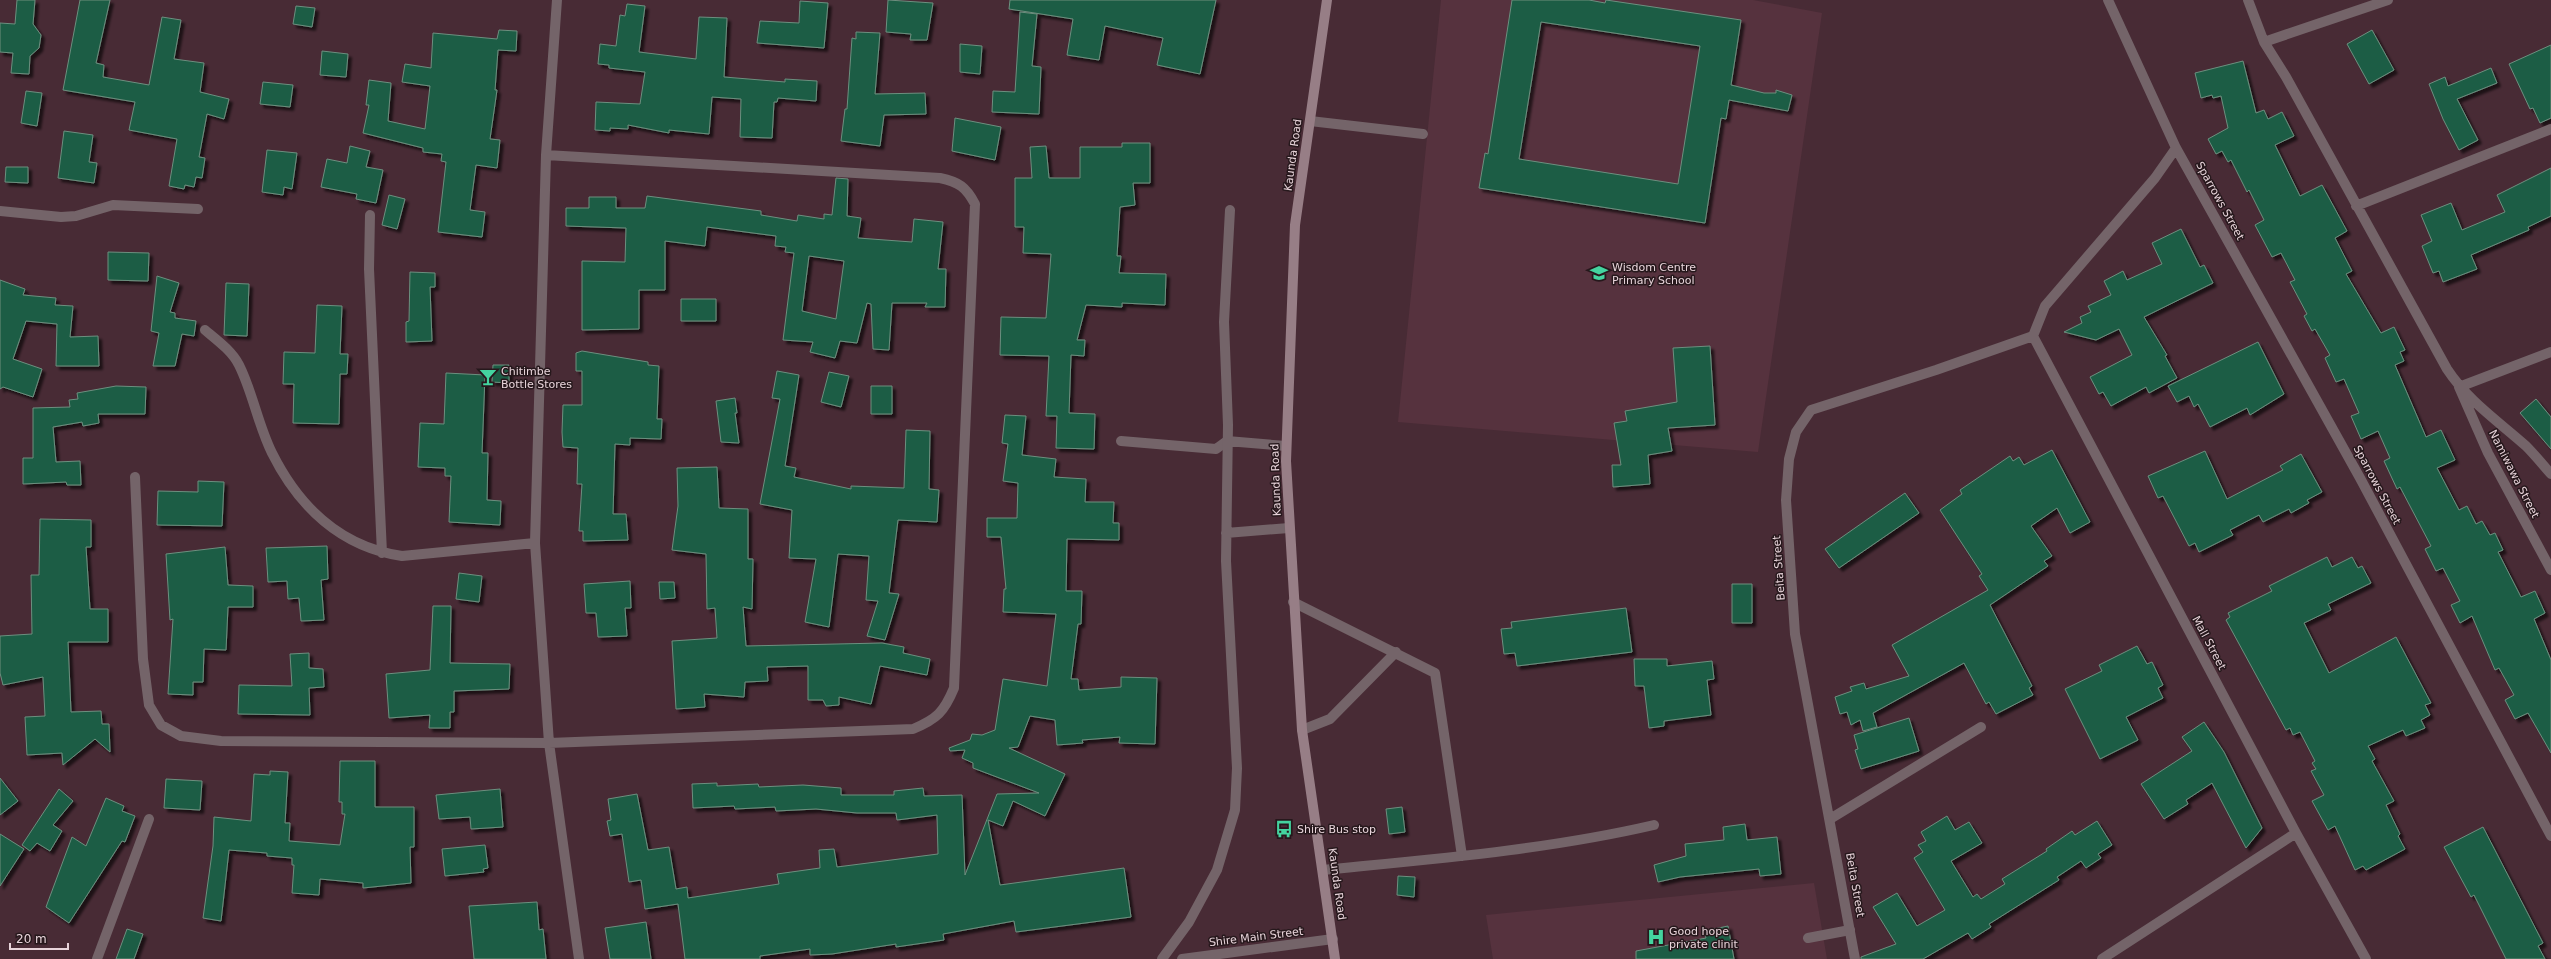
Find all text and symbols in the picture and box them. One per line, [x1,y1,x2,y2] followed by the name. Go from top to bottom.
[1282,118,1304,192] street label: Kaunda Road
[2193,159,2247,243] street label: Sparrows Street
[1612,261,1696,287] place label: Wisdom Centre Primary School
[1589,263,1609,283] school or university icon: Wisdom Centre Primary School
[501,365,572,391] place label: Chitimbe Bottle Stores
[478,367,498,387] bar icon: Chitimbe Bottle Stores
[2486,428,2542,521] street label: Namiwawa Street
[2351,443,2404,527] street label: Sparrows Street
[1268,444,1284,516] street label: Kaunda Road
[1770,534,1788,601] street label: Beita Street
[2189,614,2229,673] street label: Mall Street
[1274,819,1294,839] bus stop icon: Shire Bus stop
[1297,823,1376,836] place label: Shire Bus stop
[1326,847,1348,921] street label: Kaunda Road
[1843,852,1867,919] street label: Beita Street
[10,925,68,951] scale bar
[1208,925,1304,949] street label: Shire Main Street
[1669,925,1739,951] place label: Good hope private clinit
[1646,927,1666,947] hospital icon: Good hope private clinit
[16,932,47,946] text: 20 m

